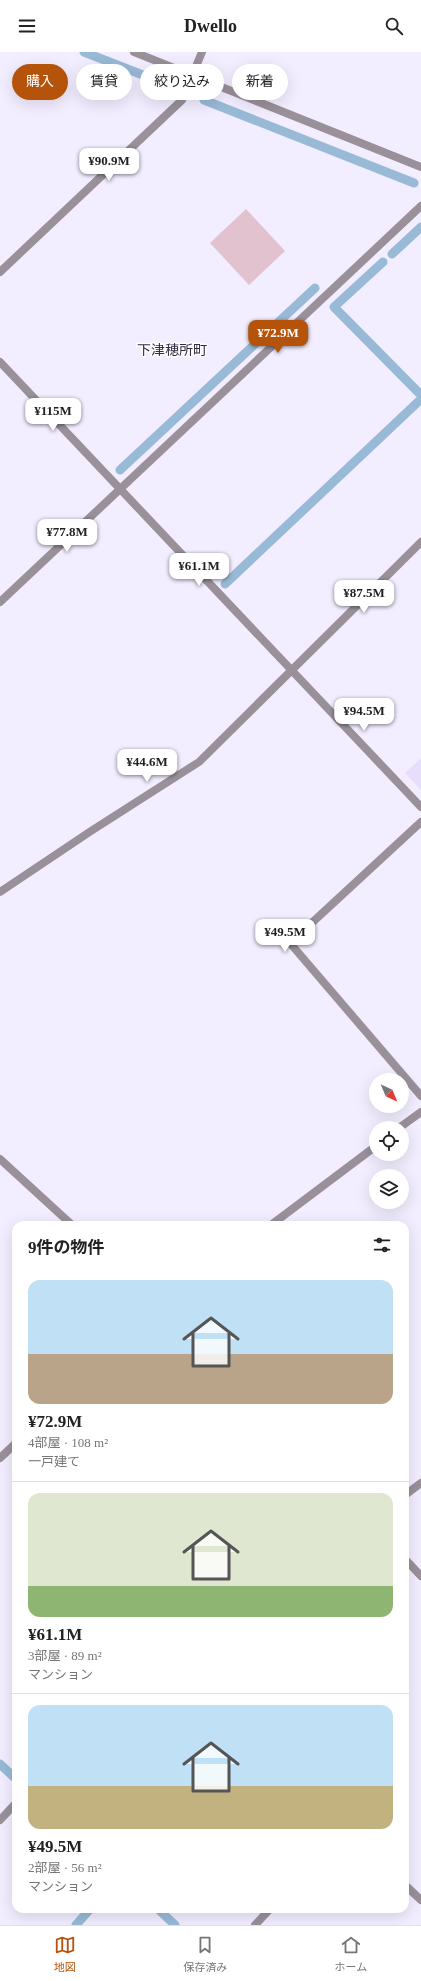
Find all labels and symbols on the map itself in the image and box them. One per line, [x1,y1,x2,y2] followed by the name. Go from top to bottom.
[76,148,142,182] pin: ¥90.9M
[245,320,311,354] pin: ¥72.9M
[137,343,207,358] district label: 下津穂所町
[25,398,81,432] pin: ¥115M
[34,519,100,553] pin: ¥77.8M
[166,553,232,587] pin: ¥61.1M
[331,580,397,614] pin: ¥87.5M
[331,698,397,732] pin: ¥94.5M
[114,749,180,783] pin: ¥44.6M
[252,919,318,953] pin: ¥49.5M
[369,1073,409,1113] north arrow

